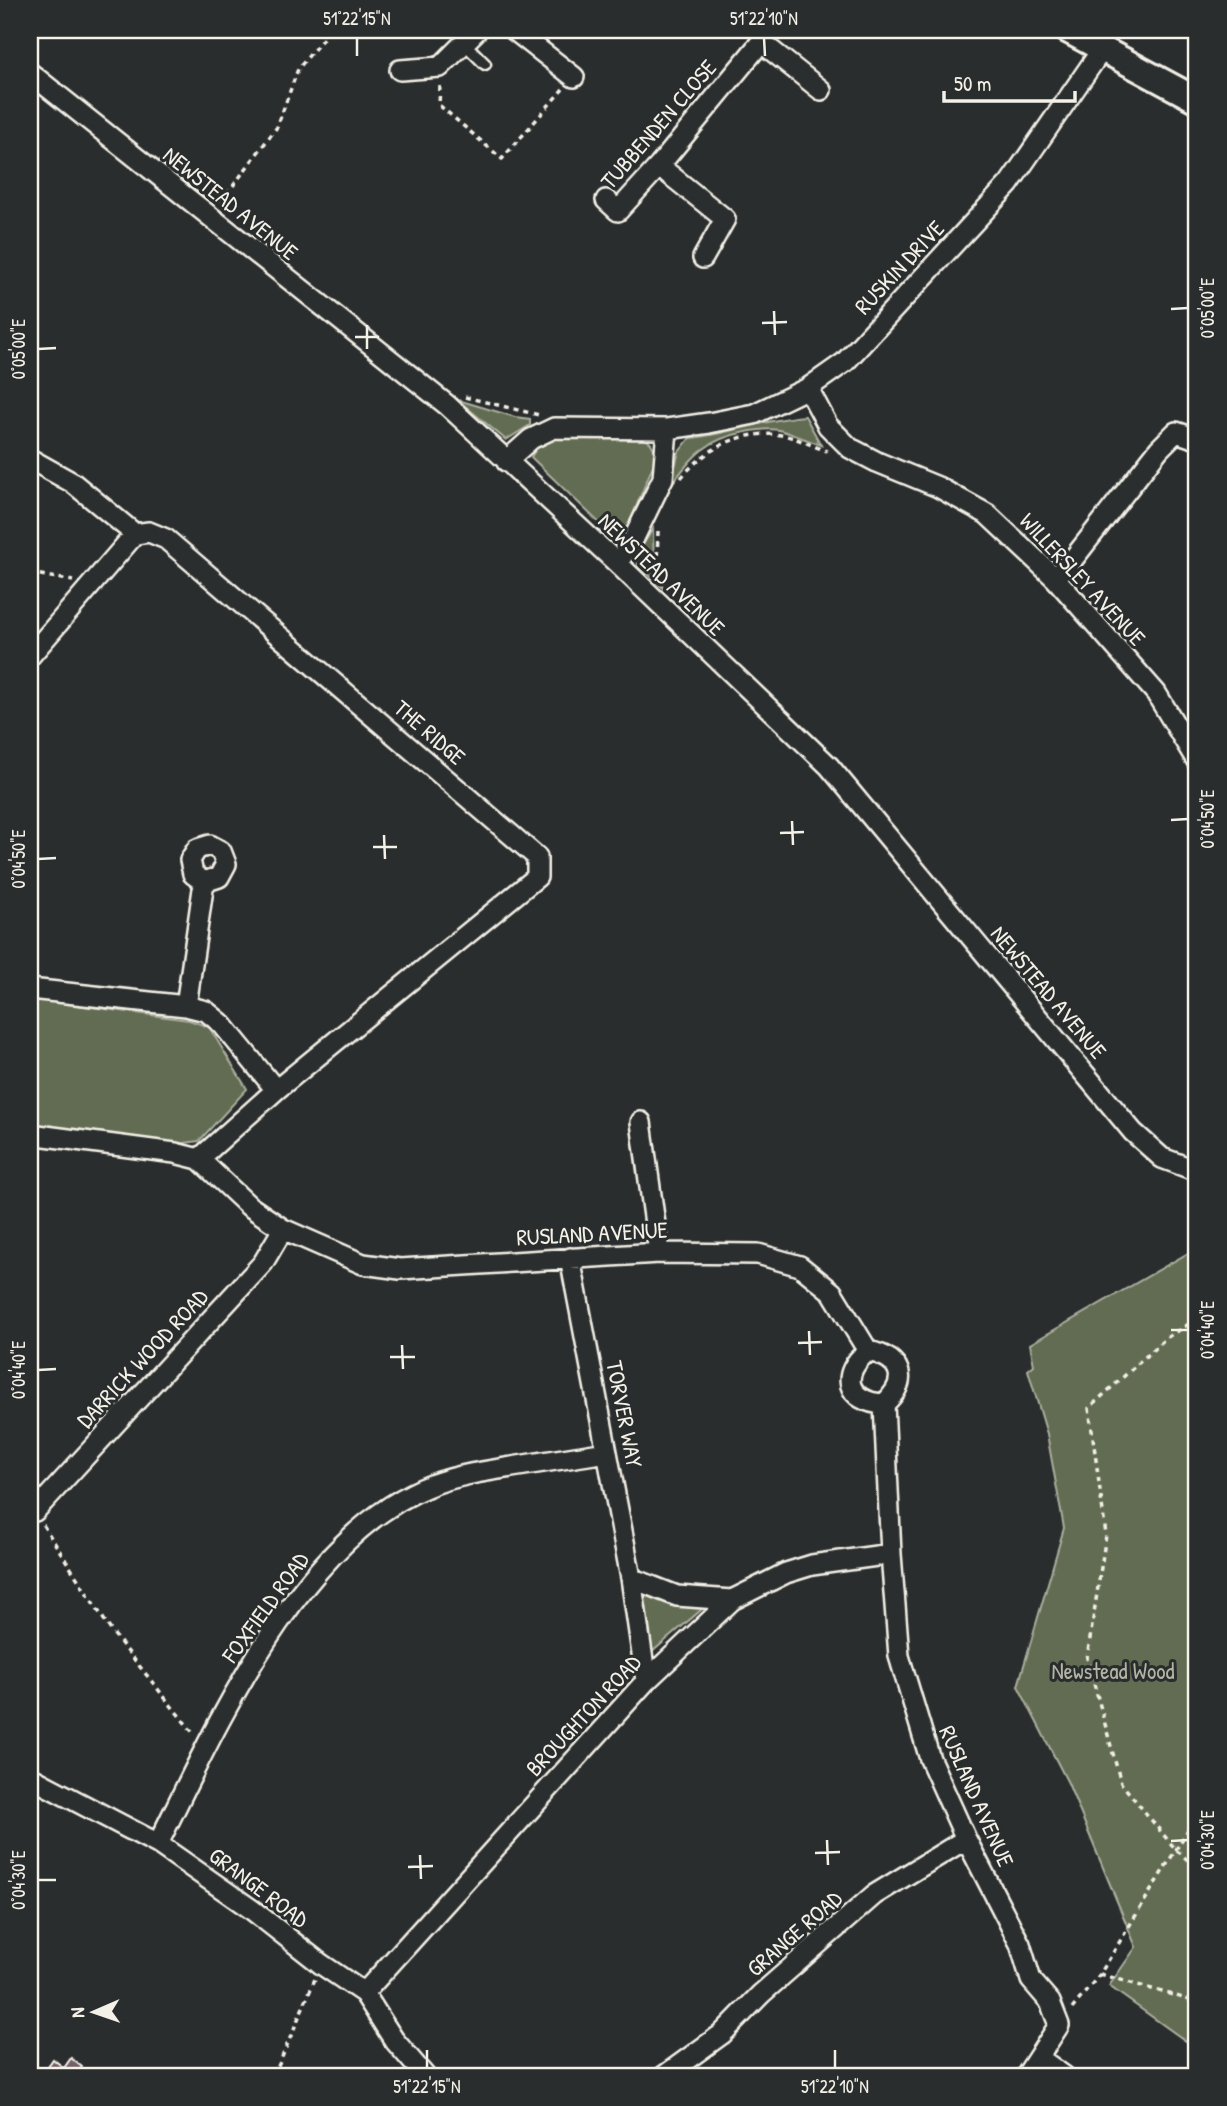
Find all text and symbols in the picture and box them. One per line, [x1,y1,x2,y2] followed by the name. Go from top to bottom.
[323,6,391,31] text: 51°22'15"N
[730,6,798,31] text: 51°22'10"N
[593,53,723,195] street label: TUBBENDEN CLOSE
[944,60,1075,104] scale bar
[954,69,991,98] text: 50 m
[157,139,305,267] street label: NEWSTEAD AVENUE
[847,213,951,321] street label: RUSKIN DRIVE
[1195,278,1220,338] text: 0°05'00"E
[6,319,31,379] text: 0°05'00"E
[592,506,732,642] street label: NEWSTEAD AVENUE
[1013,506,1153,652] street label: WILLERSLEY AVENUE
[388,692,472,772] street label: THE RIDGE
[1195,789,1220,849] text: 0°04'50"E
[6,829,31,889] text: 0°04'50"E
[984,919,1114,1065] street label: NEWSTEAD AVENUE
[516,1214,668,1252] street label: RUSLAND AVENUE
[69,1282,215,1434] street label: DARRICK WOOD ROAD
[1195,1301,1220,1359] text: 0°04'40"E
[6,1341,31,1399] text: 0°04'40"E
[599,1358,651,1470] street label: TORVER WAY
[214,1545,316,1669] street label: FOXFIELD ROAD
[519,1647,648,1783] street label: BROUGHTON ROAD
[1052,1655,1174,1686] park label: Newstead Wood
[932,1721,1022,1871] street label: RUSLAND AVENUE
[1195,1810,1220,1870] text: 0°04'30"E
[203,1839,315,1935] street label: GRANGE ROAD
[6,1850,31,1910] text: 0°04'30"E
[740,1883,848,1983] street label: GRANGE ROAD
[60,1976,130,2046] north arrow
[64,2007,90,2018] text: N
[393,2074,461,2099] text: 51°22'15"N
[801,2074,869,2099] text: 51°22'10"N

